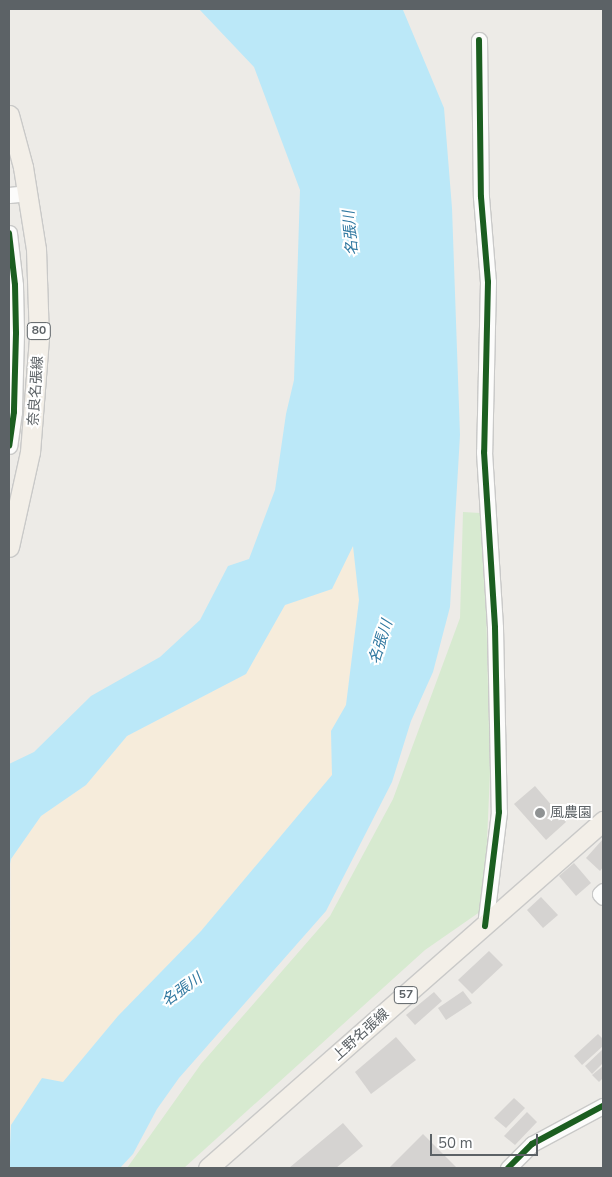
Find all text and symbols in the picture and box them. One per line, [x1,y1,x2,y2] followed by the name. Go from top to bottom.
[340,210,362,256] water label: 名張川
[26,322,52,341] road number: 80
[25,355,47,427] street label: 奈良名張線
[365,618,397,666] water label: 名張川
[550,805,592,821] place label: 風農園
[534,807,546,819] marker: 風農園
[159,969,205,1011] water label: 名張川
[394,986,418,1004] road number: 57
[329,1005,393,1065] street label: 上野名張線
[432,1124,540,1156] scale bar
[438,1133,473,1153] text: 50 m

